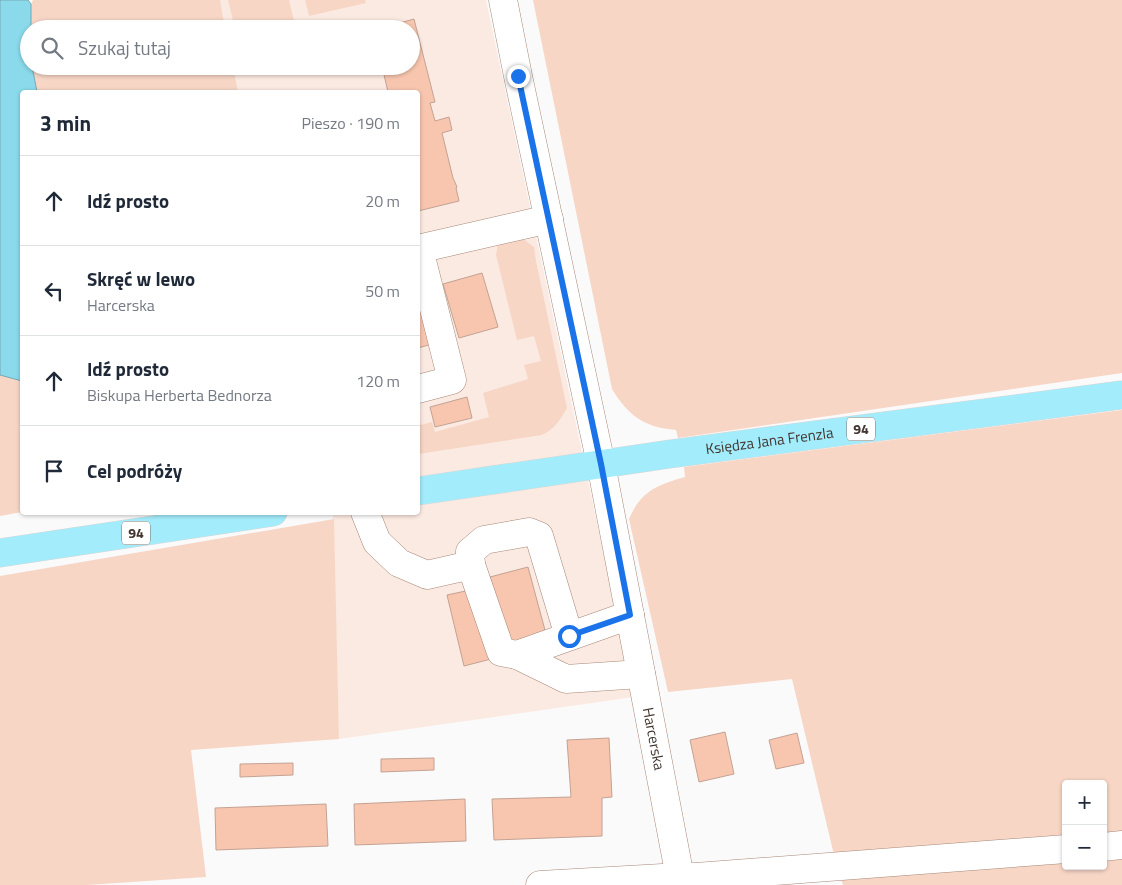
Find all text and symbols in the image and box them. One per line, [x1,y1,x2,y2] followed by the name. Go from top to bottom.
[20,20,420,75] search box
[78,33,171,62] text: Szukaj tutaj
[38,34,66,62] icon: search
[507,65,530,88] route end
[40,107,91,139] text: 3 min
[302,111,400,135] text: Pieszo · 190 m
[87,186,169,215] text: Idź prosto
[40,187,68,215] icon: ahead
[365,189,400,213] text: 20 m
[87,264,195,293] text: Skręć w lewo
[40,277,68,305] icon: left
[365,279,400,303] text: 50 m
[87,293,155,317] text: Harcerska
[87,354,169,383] text: Idź prosto
[40,367,68,395] icon: ahead
[356,369,400,393] text: 120 m
[87,383,272,407] text: Biskupa Herberta Bednorza
[847,418,875,440] road number: 94
[704,421,835,460] street label: Księdza Jana Frenzla
[87,456,182,485] text: Cel podróży
[40,457,68,485] icon: arrive
[122,522,150,544] road number: 94
[558,625,581,648] route start
[637,705,671,773] street label: Harcerska
[1062,780,1107,870] map controls
[1062,780,1107,825] button: +
[1062,825,1107,870] button: −

